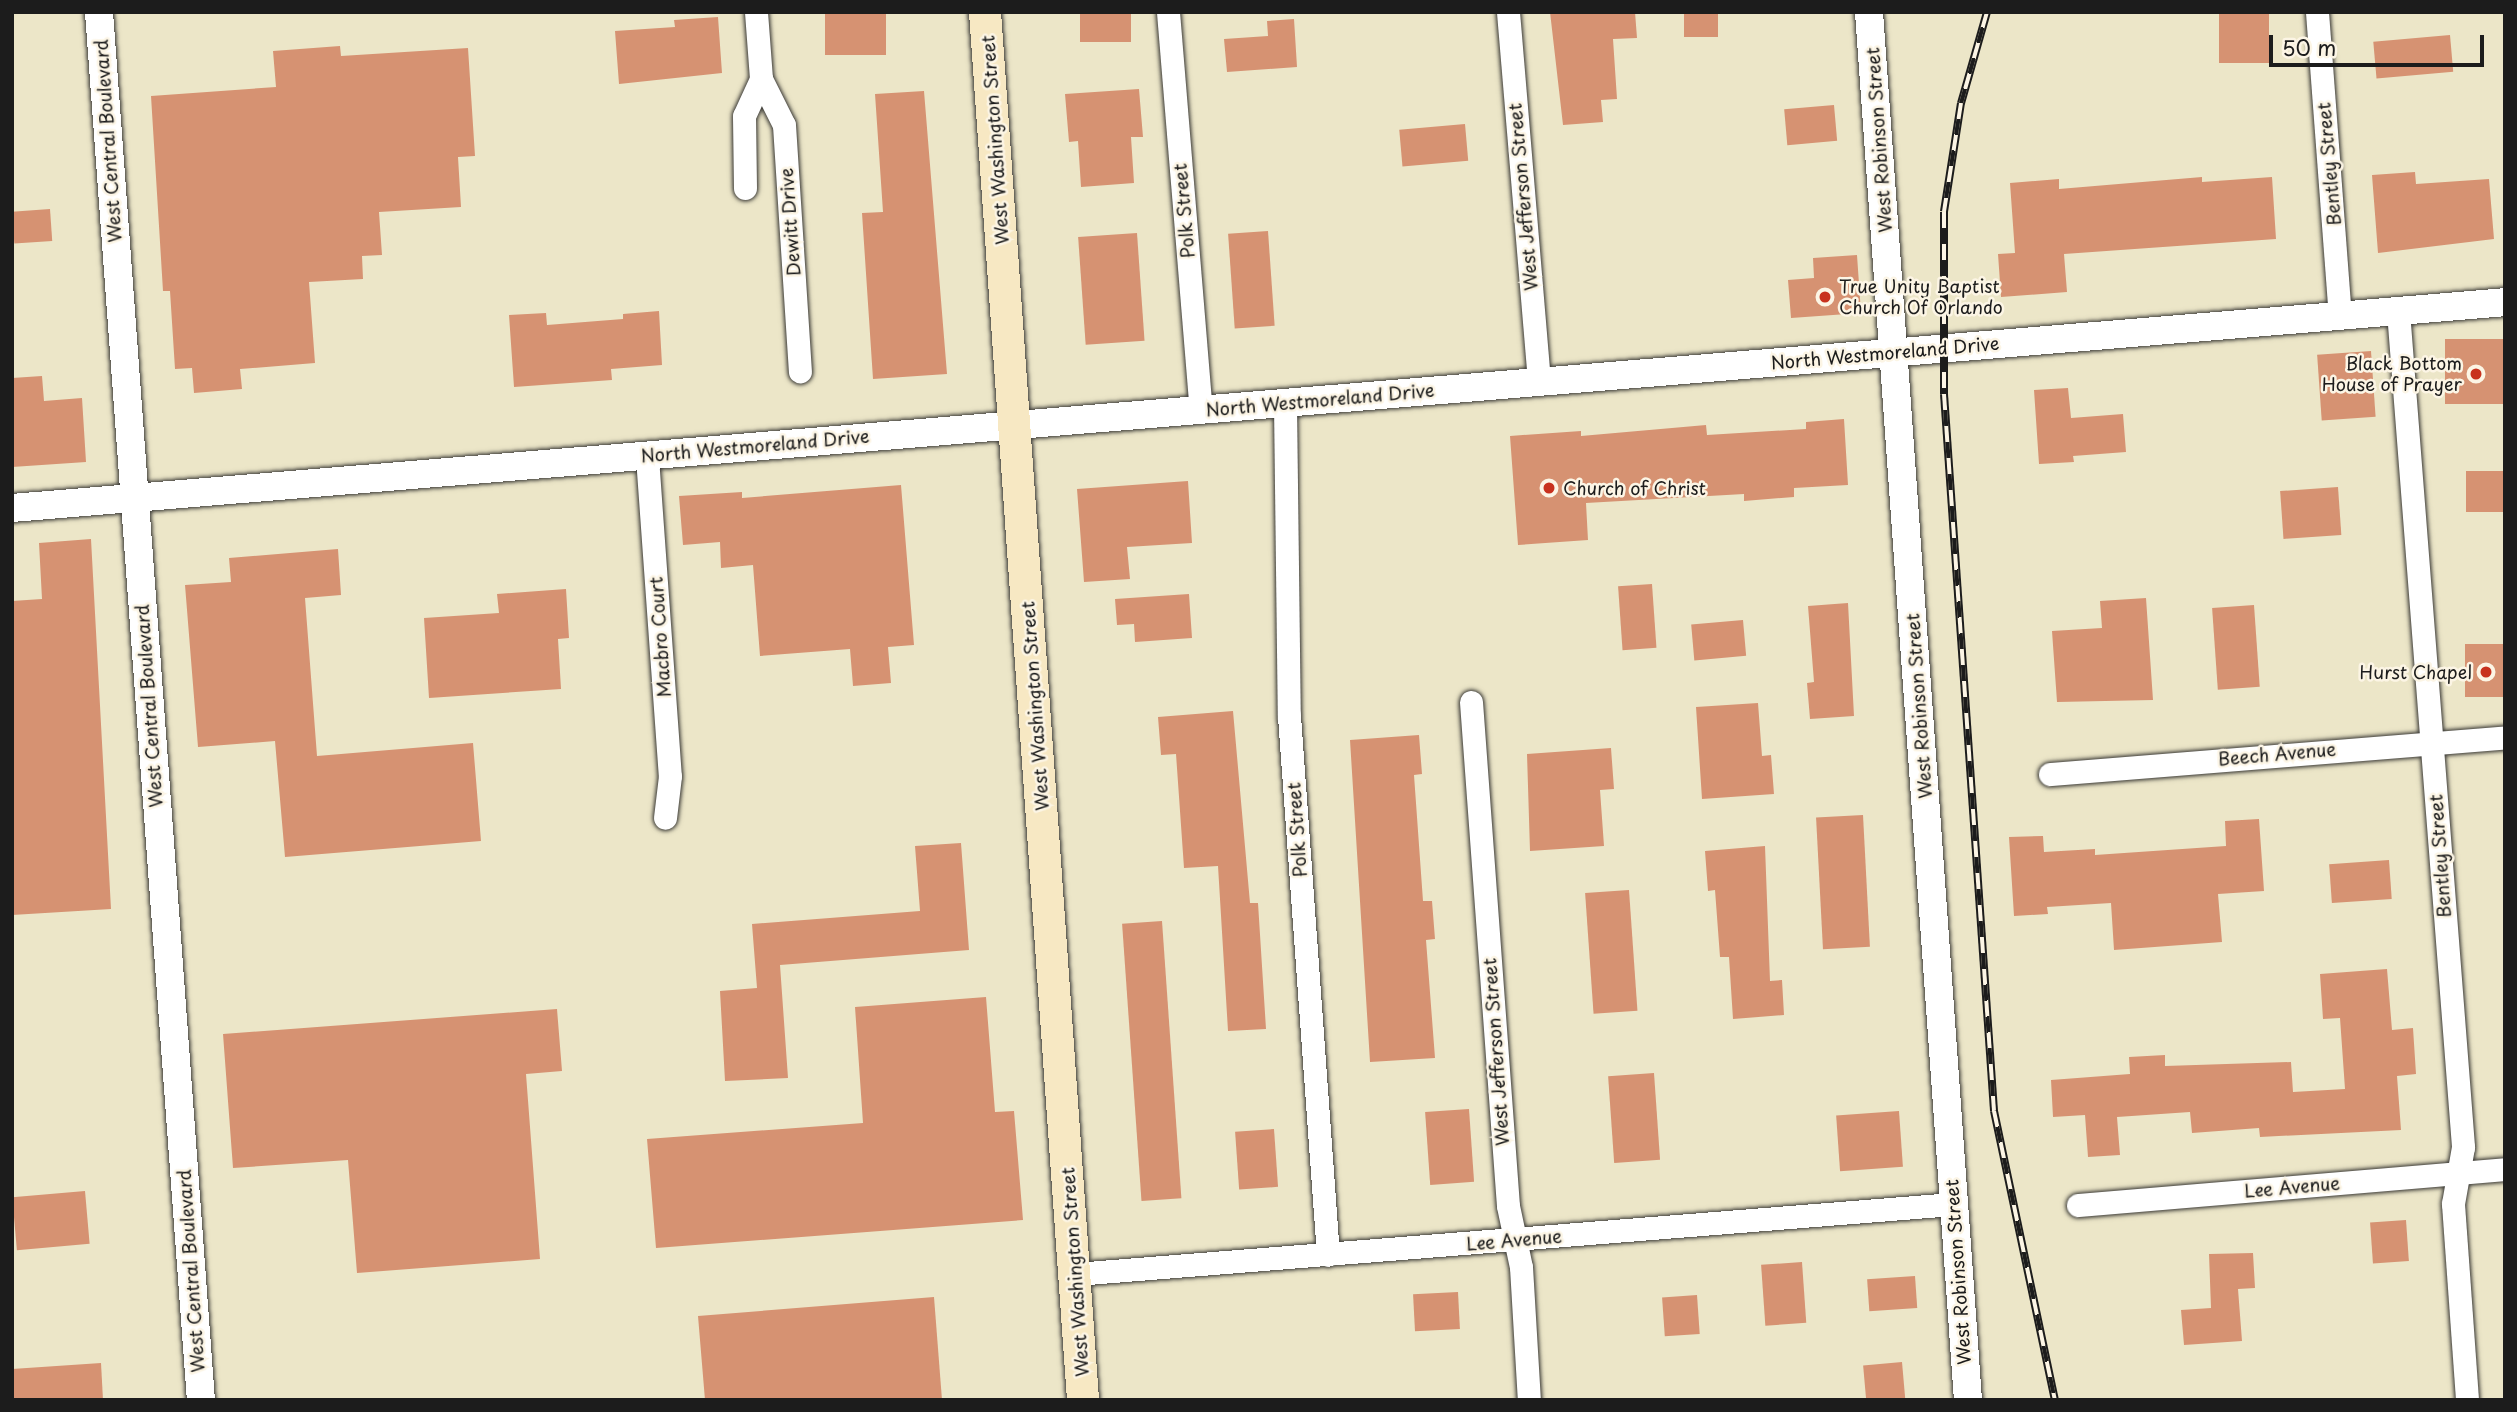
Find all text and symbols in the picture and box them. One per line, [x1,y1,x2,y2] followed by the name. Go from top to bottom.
[2272,21,2487,65] scale bar
[2282,31,2336,63] text: 50 m
[977,35,1013,245] street label: West Washington Street
[90,38,126,244] street label: West Central Boulevard
[1862,47,1896,233] street label: West Robinson Street
[2313,101,2345,227] street label: Bentley Street
[1504,102,1542,292] street label: West Jefferson Street
[1169,162,1199,260] street label: Polk Street
[775,167,805,277] street label: Dewitt Drive
[1839,276,2004,318] place label: True Unity Baptist Church Of Orlando
[1817,289,1833,305] marker: True Unity Baptist Church Of Orlando
[1769,332,2001,374] street label: North Westmoreland Drive
[2322,353,2462,396] place label: Black Bottom House of Prayer
[2468,366,2484,382] marker: Black Bottom House of Prayer
[1204,379,1436,421] street label: North Westmoreland Drive
[639,425,871,467] street label: North Westmoreland Drive
[1563,477,1706,499] place label: Church of Christ
[1541,480,1557,496] marker: Church of Christ
[645,576,675,698] street label: Macbro Court
[1017,601,1053,811] street label: West Washington Street
[131,603,167,809] street label: West Central Boulevard
[1902,613,1936,799] street label: West Robinson Street
[2358,661,2472,683] place label: Hurst Chapel
[2478,664,2494,680] marker: Hurst Chapel
[2217,738,2337,770] street label: Beech Avenue
[1283,781,1311,879] street label: Polk Street
[2425,793,2455,919] street label: Bentley Street
[1479,957,1513,1147] street label: West Jefferson Street
[1057,1167,1093,1377] street label: West Washington Street
[173,1168,209,1374] street label: West Central Boulevard
[2243,1172,2341,1202] street label: Lee Avenue
[1941,1179,1975,1365] street label: West Robinson Street
[1465,1225,1563,1255] street label: Lee Avenue

